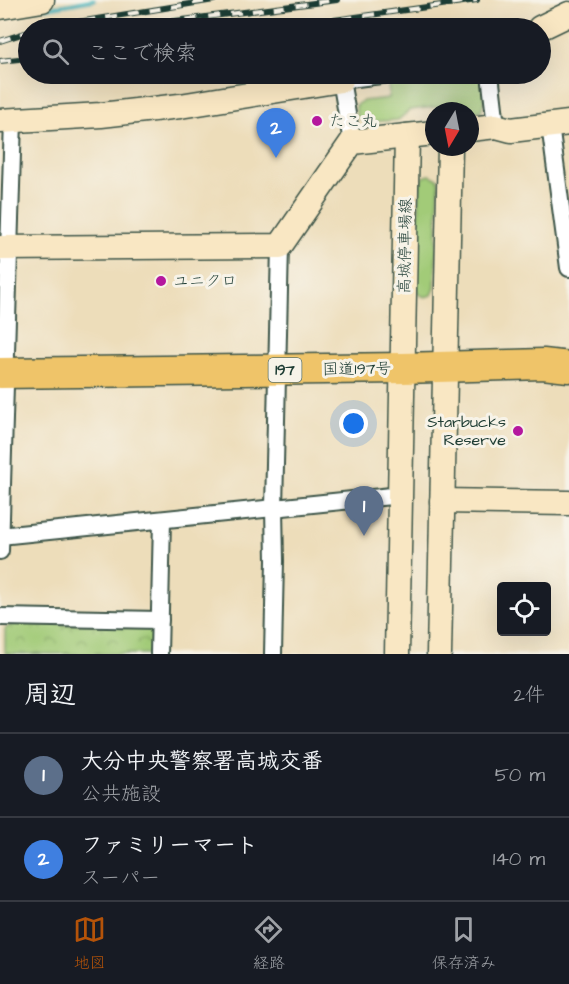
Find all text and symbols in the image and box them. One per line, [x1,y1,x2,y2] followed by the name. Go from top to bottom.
[18,18,551,84] search box
[39,35,72,68] icon: search
[87,38,197,69] text: ここで検索
[425,102,479,156] north arrow
[256,108,296,158] pin: 2
[329,110,377,132] place label: たこ丸
[310,114,324,128] marker: たこ丸
[393,198,417,294] street label: 高城停車場線
[173,270,237,292] place label: ユニクロ
[154,274,168,288] marker: ユニクロ
[322,357,392,381] street label: 国道197号
[268,358,302,382] road number: 197
[339,409,368,438] your location
[427,411,506,451] place label: Starbucks Reserve
[511,424,525,438] marker: Starbucks Reserve
[344,486,384,536] pin: 1
[497,582,551,636] map controls
[497,582,551,636] button: locate
[24,677,76,713] text: 周辺
[514,681,545,709] text: 2件
[81,746,323,777] text: 大分中央警察署高城交番
[42,761,45,789] text: 1
[495,761,545,789] text: 50 m
[81,780,161,808] text: 公共施設
[81,830,258,861] text: ファミリーマート
[38,845,49,873] text: 2
[493,845,545,873] text: 140 m
[81,864,160,892] text: スーパー
[73,913,106,974] tab: 地図
[252,913,285,974] tab: 経路
[432,913,496,974] tab: 保存済み

